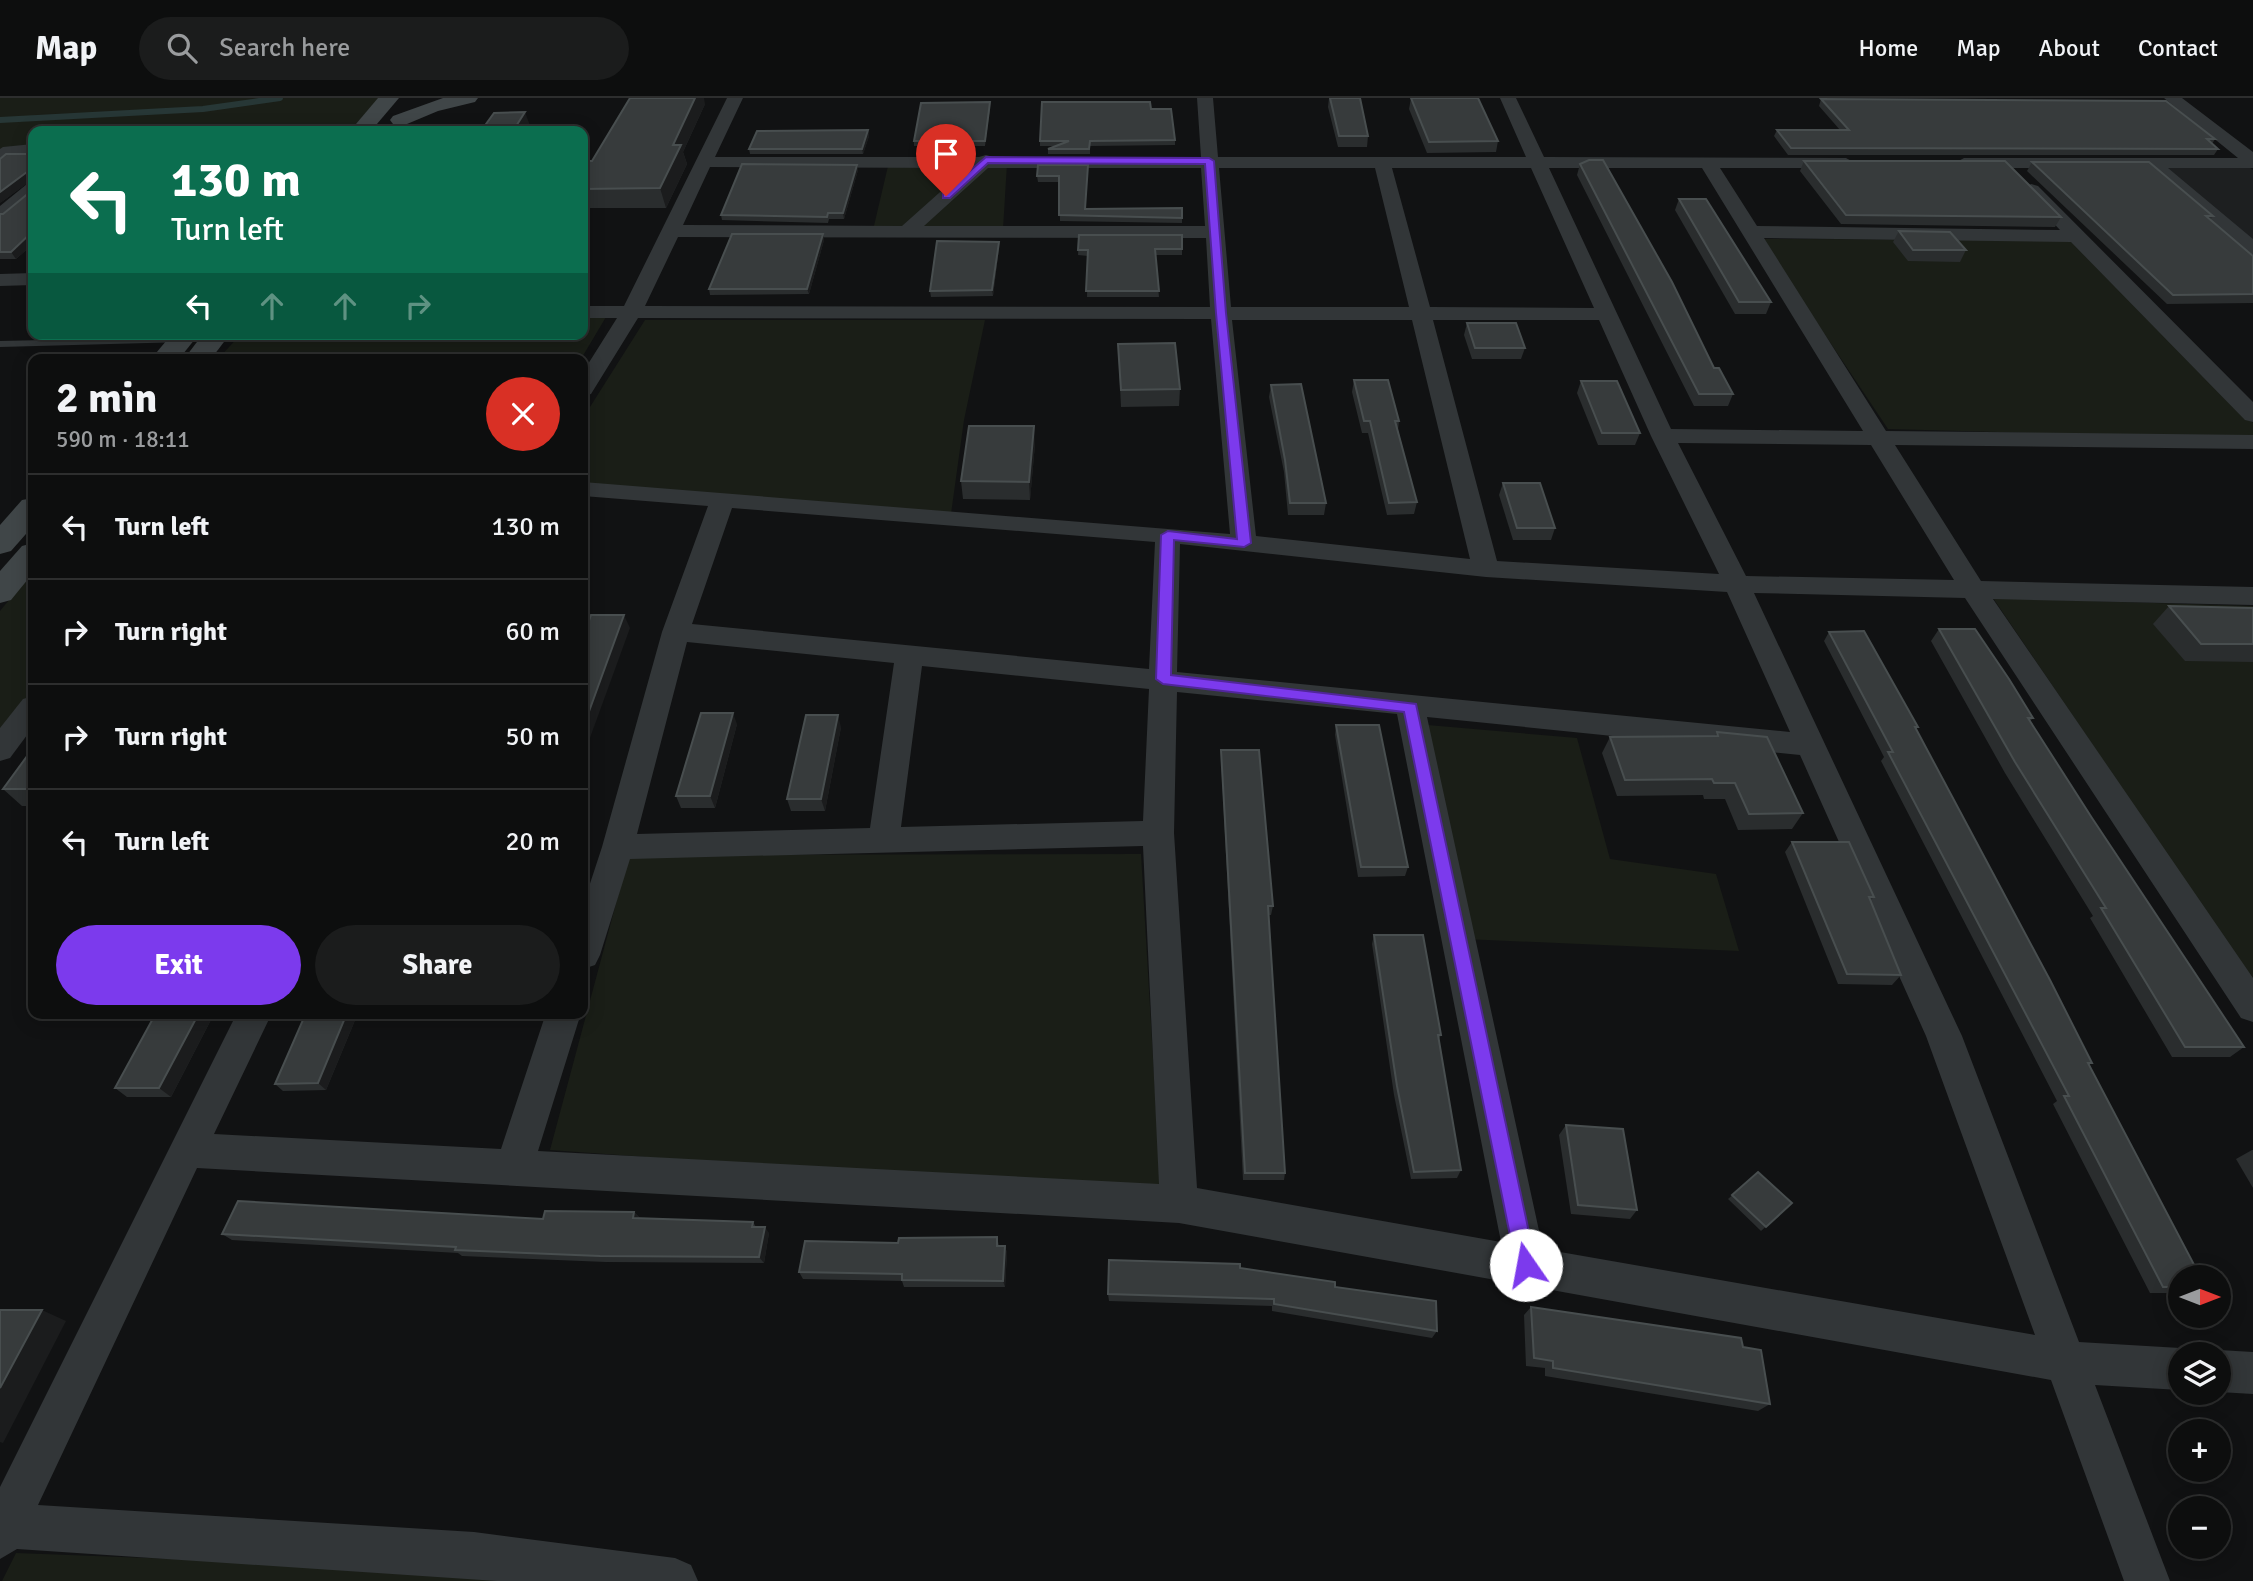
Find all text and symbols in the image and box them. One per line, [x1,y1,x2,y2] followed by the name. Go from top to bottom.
[139,17,629,80] search box
[35,28,97,69] text: Map
[163,29,201,67] icon: search
[219,32,350,64] text: Search here
[1858,33,1918,63] text: Home
[1956,33,2001,63] text: Map
[2039,33,2100,63] text: About
[2138,33,2218,63] text: Contact
[916,124,976,196] pin
[927,135,965,173] icon: arrive
[171,150,301,210] text: 130 m
[56,154,147,245] icon: left
[171,210,284,249] text: Turn left
[180,287,218,325] icon: left
[253,287,291,325] icon: ahead
[326,287,364,325] icon: ahead
[399,287,437,325] icon: right
[56,373,157,424] text: 2 min
[486,377,560,451] button: close
[56,425,190,454] text: 590 m · 18:11
[56,508,94,546] icon: left
[115,511,209,543] text: Turn left
[491,511,560,543] text: 130 m
[56,613,94,651] icon: right
[115,616,227,648] text: Turn right
[505,616,560,648] text: 60 m
[56,718,94,756] icon: right
[115,721,227,753] text: Turn right
[505,721,560,753] text: 50 m
[56,823,94,861] icon: left
[115,826,209,858] text: Turn left
[505,826,560,858] text: 20 m
[56,925,301,1005] button: Exit
[315,925,560,1005] button: Share
[1489,1228,1563,1302] position arrow
[2168,1265,2231,1328] north arrow
[2168,1265,2231,1559] map controls
[2168,1342,2231,1405] button: layers
[2168,1419,2231,1482] button: +
[2168,1496,2231,1559] button: −

